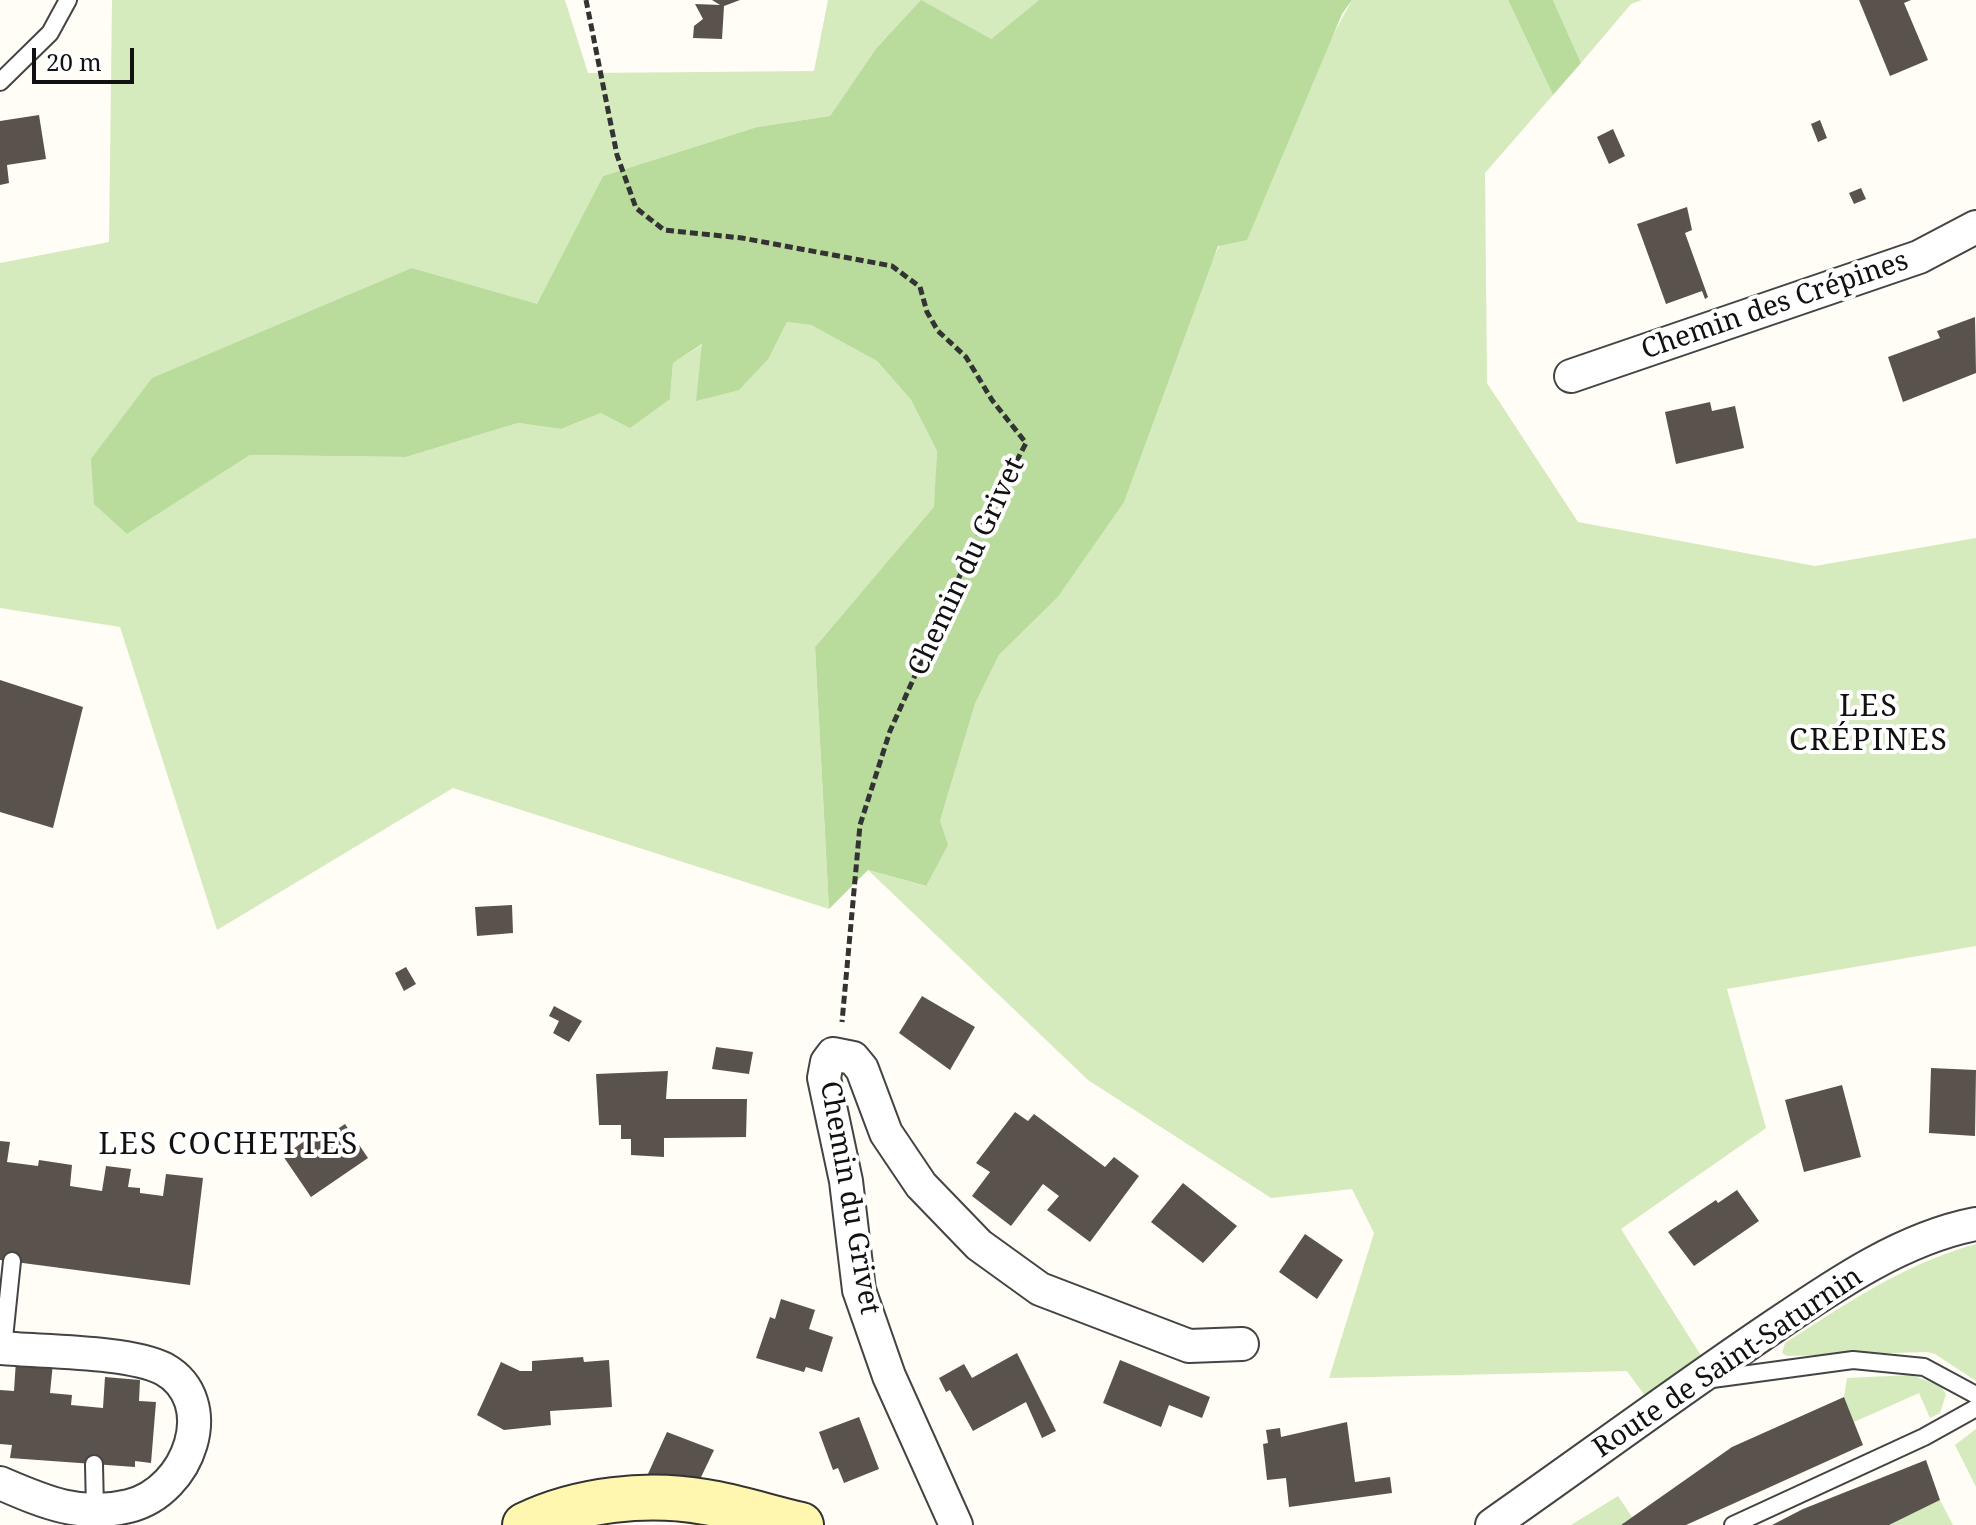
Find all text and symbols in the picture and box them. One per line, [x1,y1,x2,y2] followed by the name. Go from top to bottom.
[36,32,138,82] scale bar
[46,45,102,78] text: 20 m
[1637,245,1913,367] street label: Chemin des Crépines
[902,453,1032,681] street label: Chemin du Grivet
[1789,689,1949,760] district label: LES CRÉPINES
[812,1079,886,1317] street label: Chemin du Grivet
[99,1127,359,1163] district label: LES COCHETTES
[1587,1260,1869,1466] street label: Route de Saint-Saturnin

